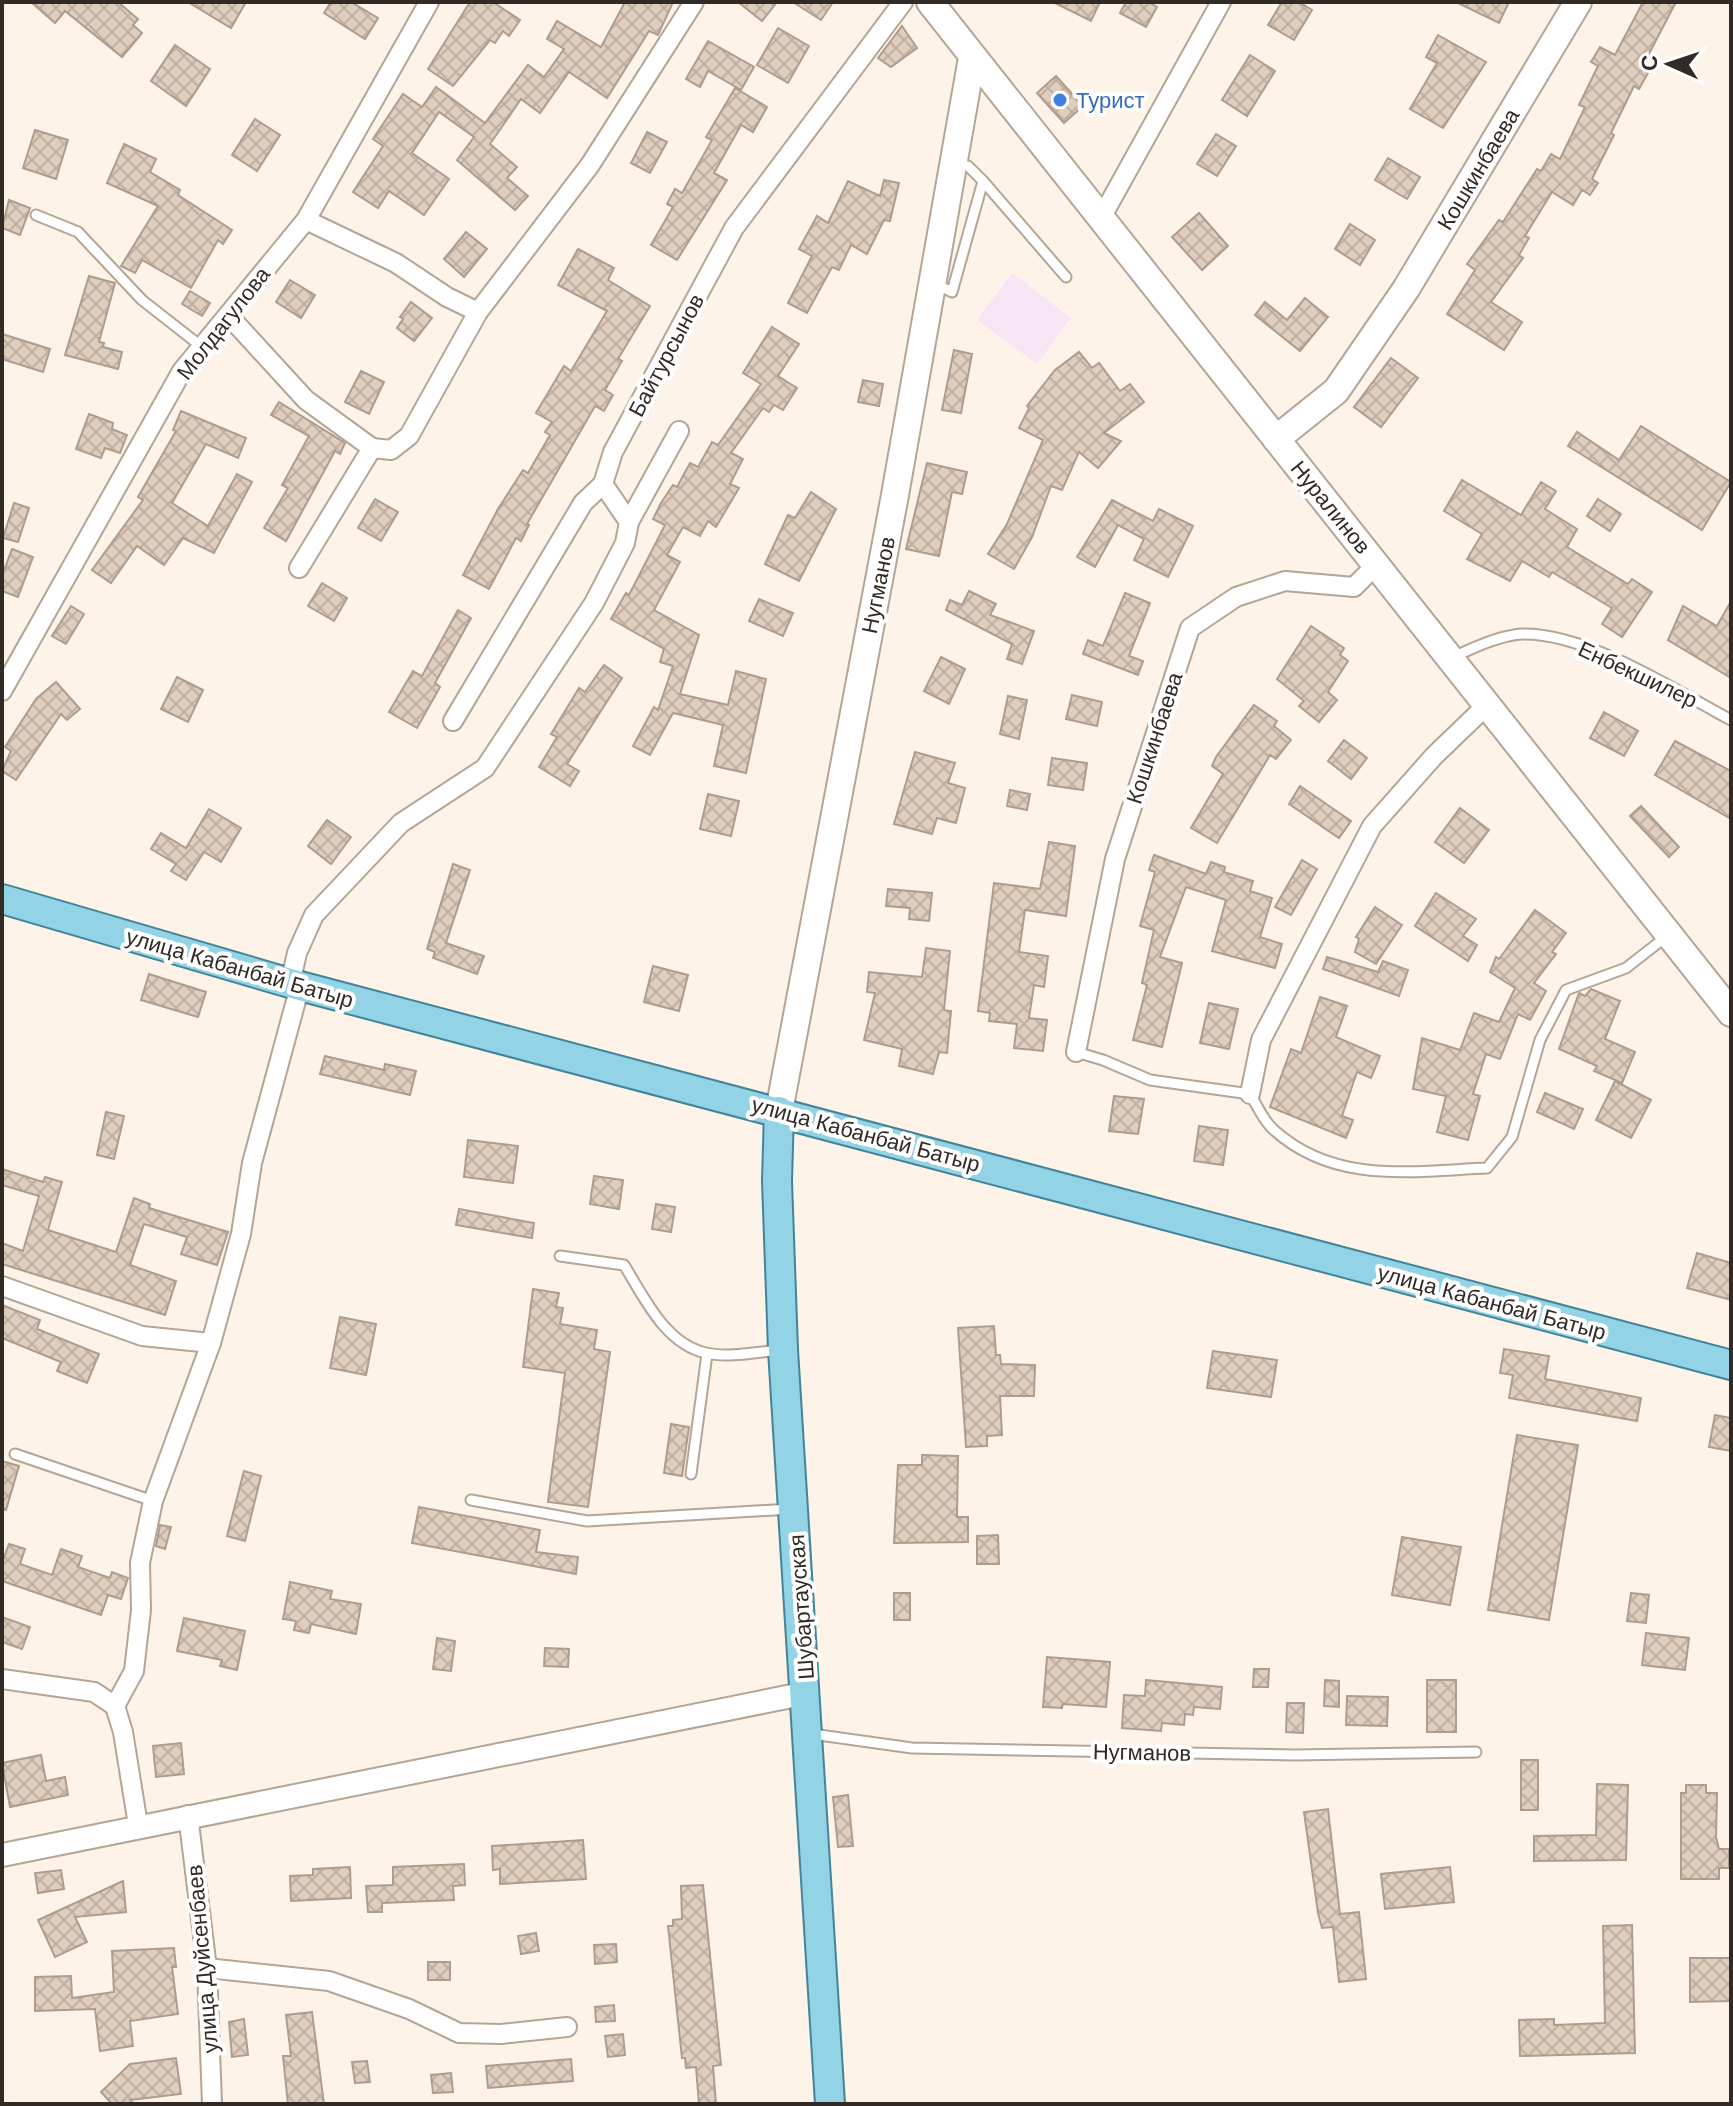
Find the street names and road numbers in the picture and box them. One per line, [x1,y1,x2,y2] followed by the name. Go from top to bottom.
[1432,103,1525,234] street label: Кошкинбаева
[172,262,276,385] street label: Молдагулова
[624,290,709,421] street label: Байтурсынов
[1286,456,1376,559] street label: Нуралинов
[857,534,900,636] street label: Нугманов
[1574,636,1701,713] street label: Енбекшилер
[1121,668,1188,807] street label: Кошкинбаева
[123,924,356,1013] street label: улица Кабанбай Батыр
[749,1092,983,1177] street label: улица Кабанбай Батыр
[1375,1260,1609,1345] street label: улица Кабанбай Батыр
[784,1534,819,1680] street label: Шубартауская
[1093,1739,1191,1766] street label: Нугманов
[182,1864,223,2054] street label: улица Дуйсенбаев

